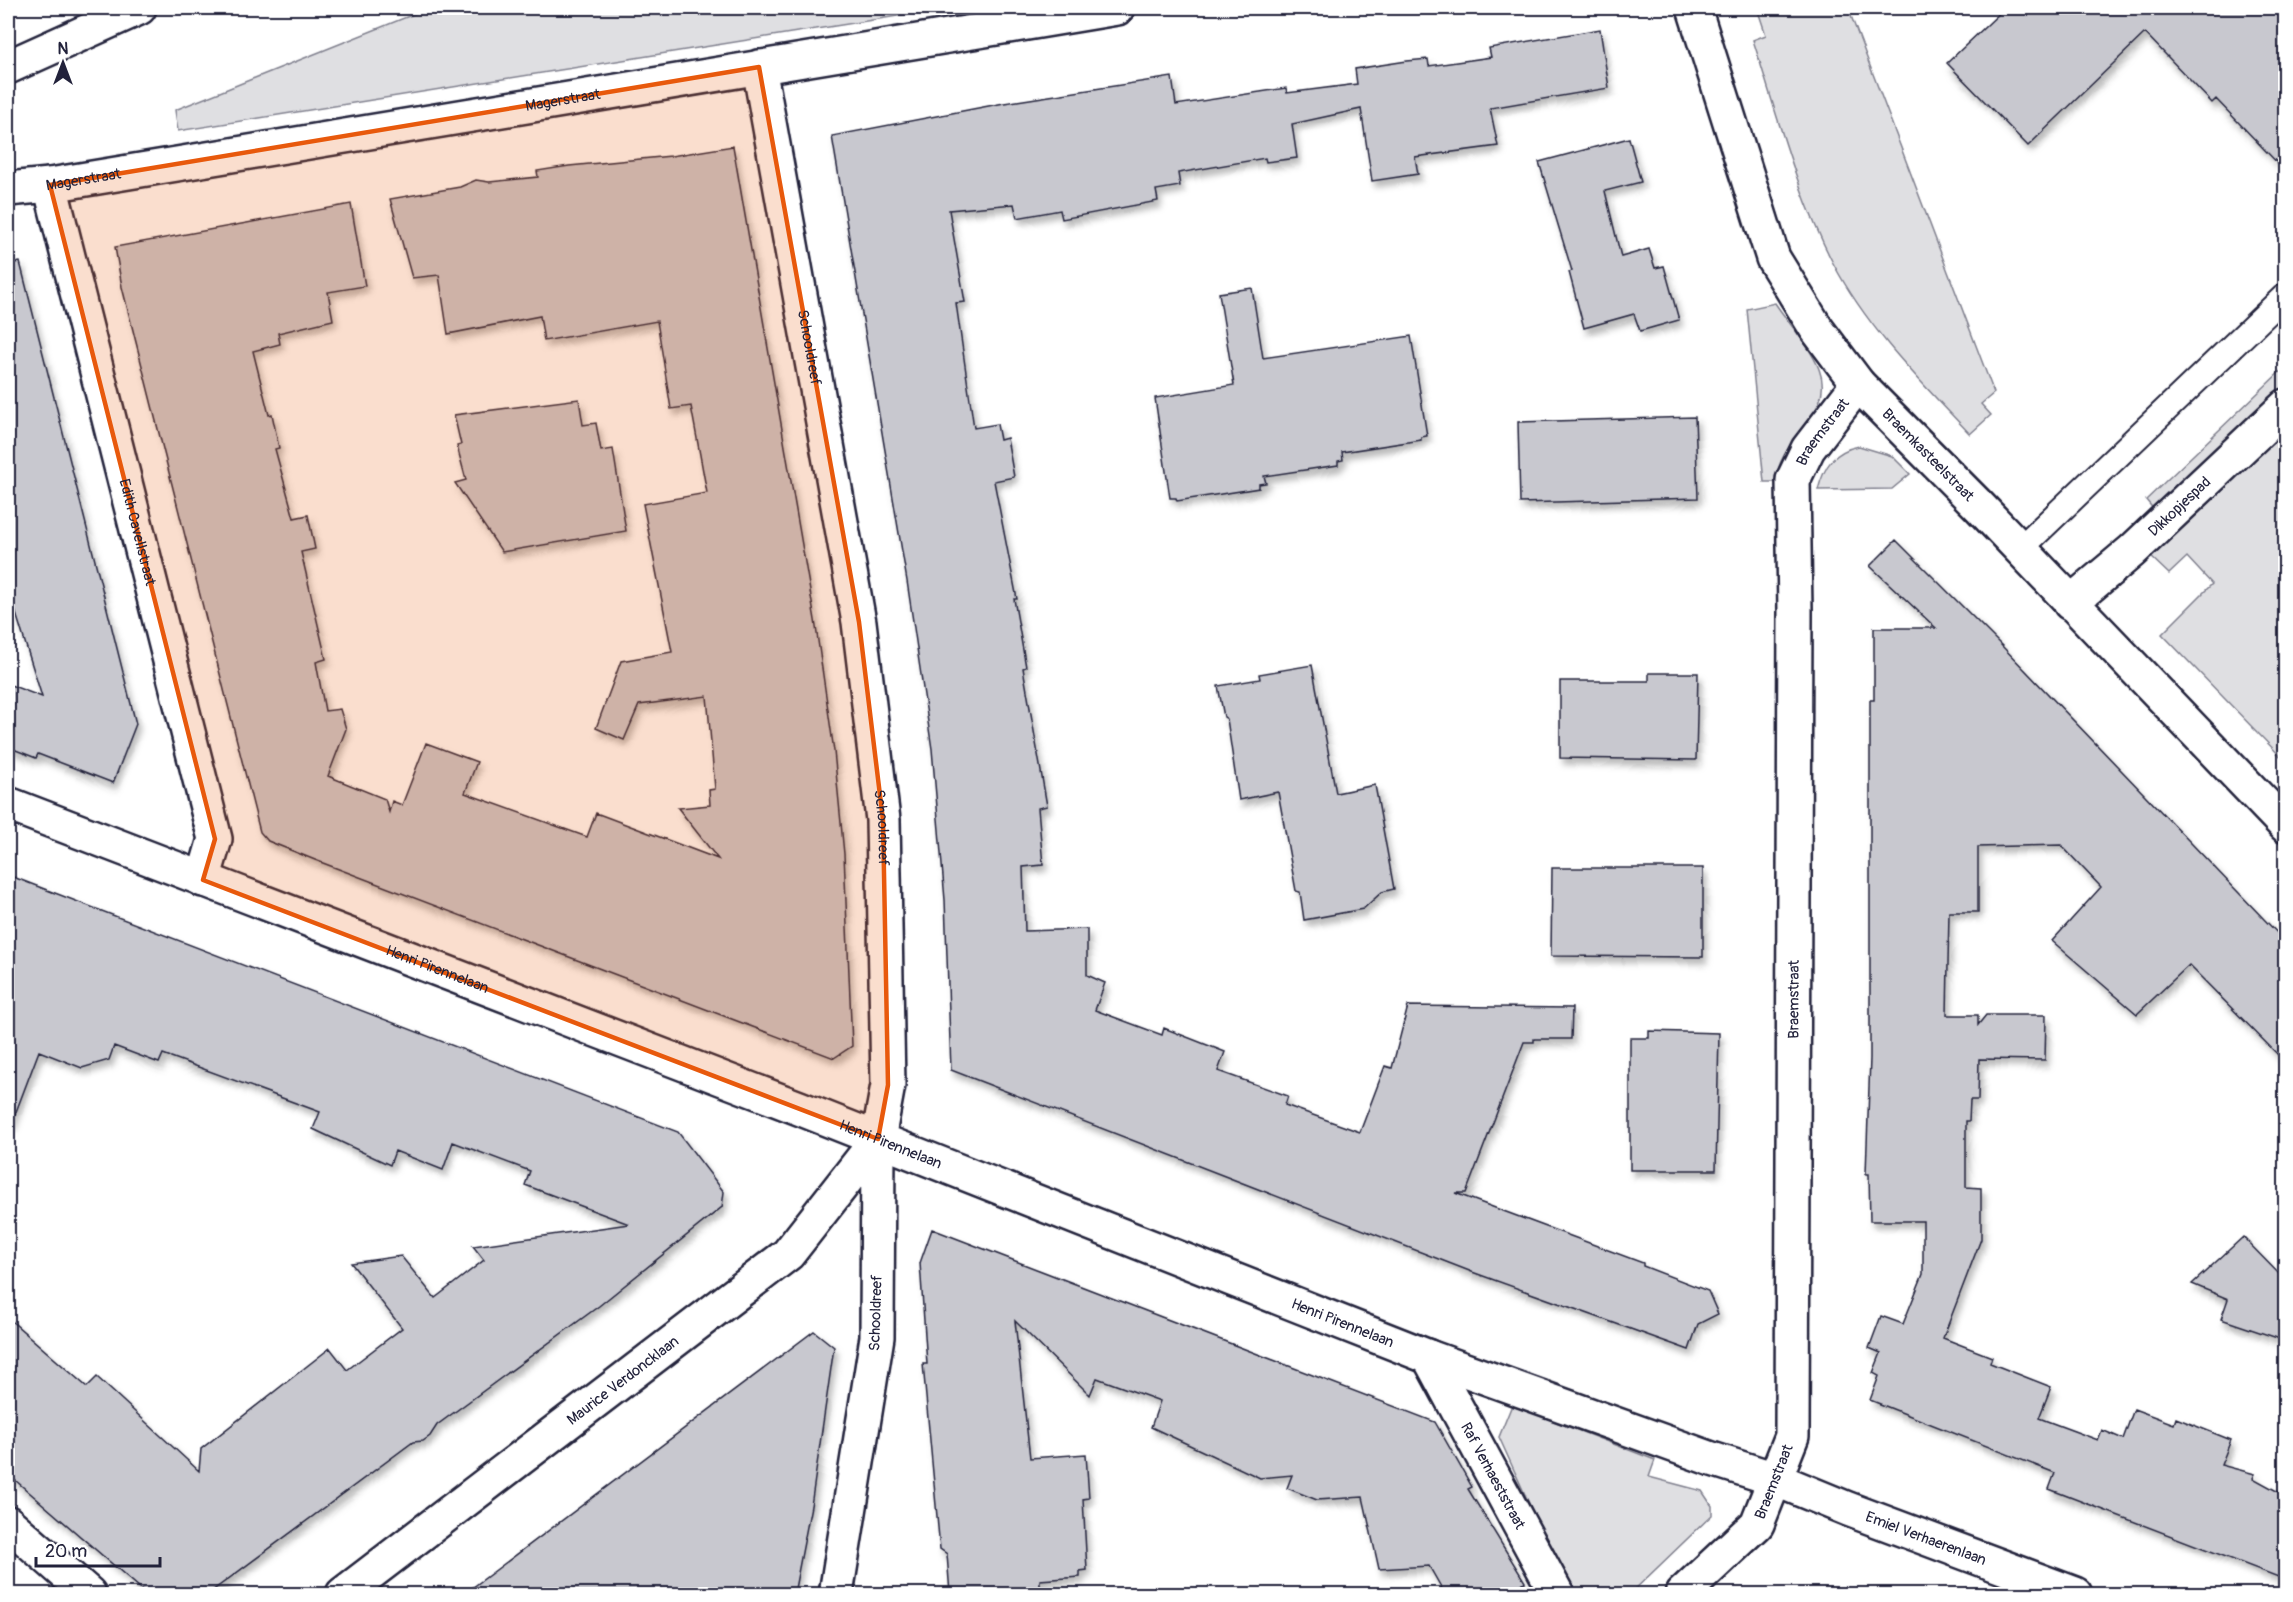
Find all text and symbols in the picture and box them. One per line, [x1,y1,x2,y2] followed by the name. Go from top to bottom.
[33,33,93,93] north arrow
[58,39,69,59] text: N
[524,84,603,116] street label: Magerstraat
[44,164,123,195] street label: Magerstraat
[793,308,826,387] street label: Schooldreef
[1792,394,1854,469] street label: Braemstraat
[1878,404,1979,506] street label: Braemkasteelstraat
[2144,472,2215,540] street label: Dikkopjespad
[115,477,160,588] street label: Edith Cavellstraat
[870,788,893,866] street label: Schooldreef
[383,941,492,997] street label: Henri Pirennelaan
[1784,959,1803,1039] street label: Braemstraat
[837,1115,945,1173] street label: Henri Pirennelaan
[865,1275,887,1351] street label: Schooldreef
[1289,1294,1397,1352] street label: Henri Pirennelaan
[563,1332,682,1429] street label: Maurice Verdoncklaan
[1457,1419,1530,1533] street label: Raf Verhaeststraat
[1750,1441,1798,1522] street label: Braemstraat
[1863,1507,1989,1569] street label: Emiel Verhaerenlaan
[36,1530,160,1568] scale bar
[45,1540,87,1563] text: 20 m

